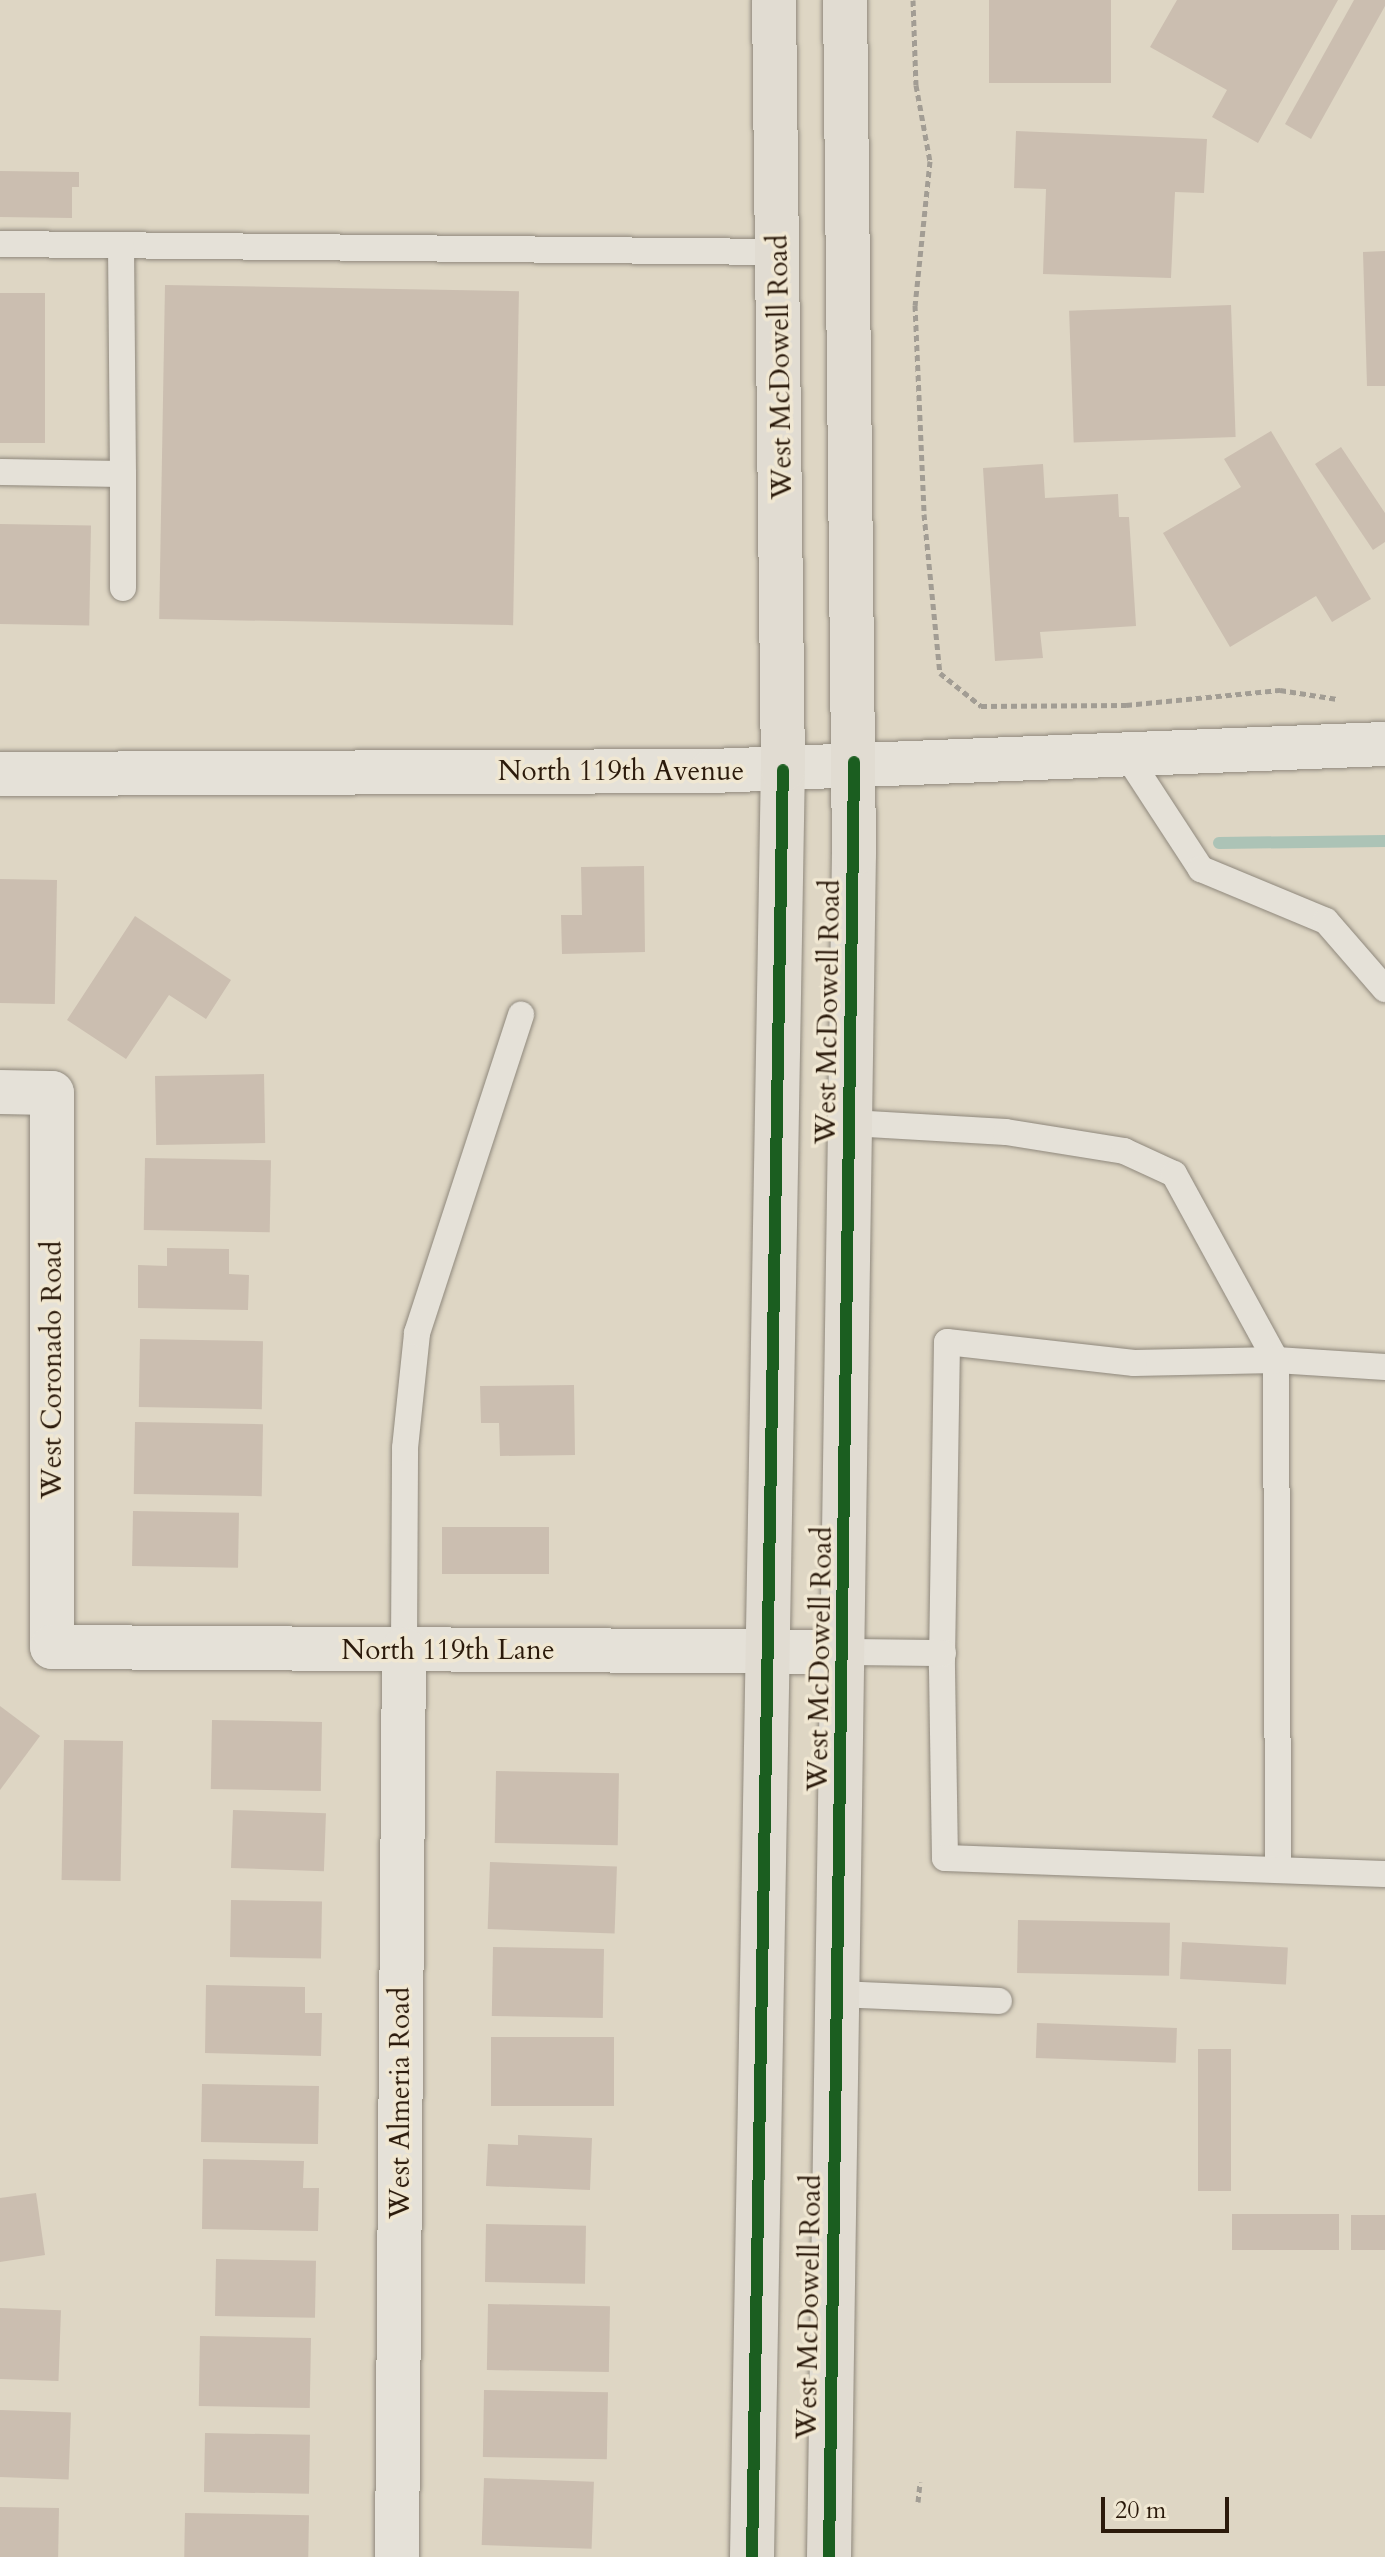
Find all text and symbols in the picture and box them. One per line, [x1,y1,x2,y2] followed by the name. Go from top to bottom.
[761,234,799,500] street label: West McDowell Road
[498,754,744,788] street label: North 119th Avenue
[809,879,847,1145] street label: West McDowell Road
[35,1241,69,1499] street label: West Coronado Road
[801,1526,839,1792] street label: West McDowell Road
[341,1633,555,1667] street label: North 119th Lane
[383,1987,417,2219] street label: West Almeria Road
[790,2174,828,2440] street label: West McDowell Road
[1105,2481,1233,2531] scale bar
[1115,2494,1166,2527] text: 20 m

